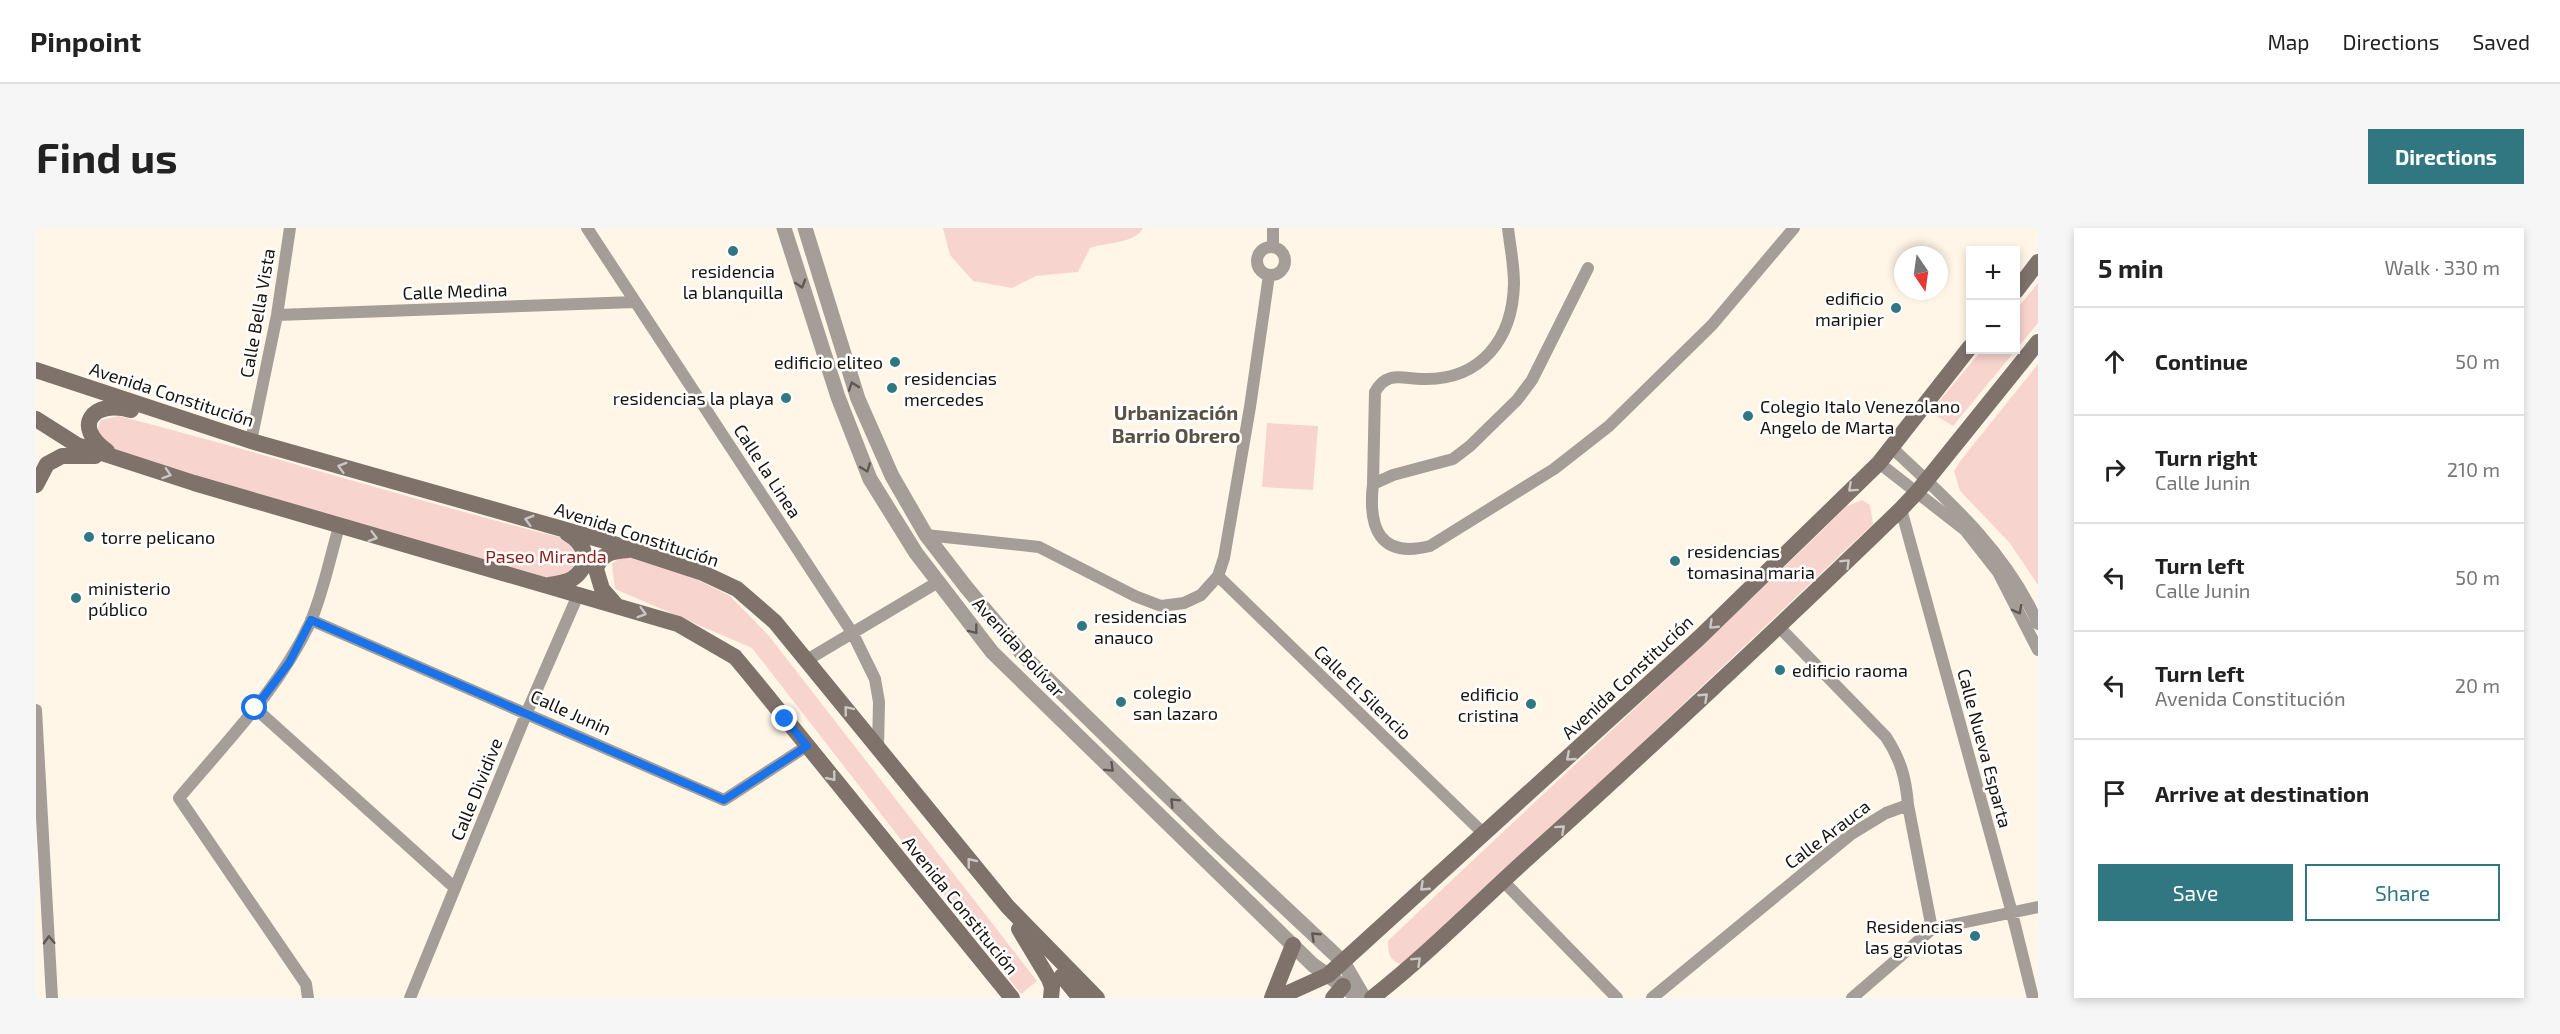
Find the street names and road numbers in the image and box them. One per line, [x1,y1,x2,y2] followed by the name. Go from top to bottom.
[235,247,279,379] street label: Calle Bella Vista
[402,278,508,304] street label: Calle Medina
[87,357,257,431] street label: Avenida Constitución
[730,420,806,522] street label: Calle la Linea
[552,497,722,571] street label: Avenida Constitución
[968,593,1070,701] street label: Avenida Bolívar
[1557,610,1697,744] street label: Avenida Constitución
[1310,640,1416,744] street label: Calle El Silencio
[1953,666,2017,830] street label: Calle Nueva Esparta
[527,684,615,740] street label: Calle Junin
[445,734,507,844] street label: Calle Dividive
[1780,795,1874,873] street label: Calle Arauca
[898,831,1024,979] street label: Avenida Constitución

